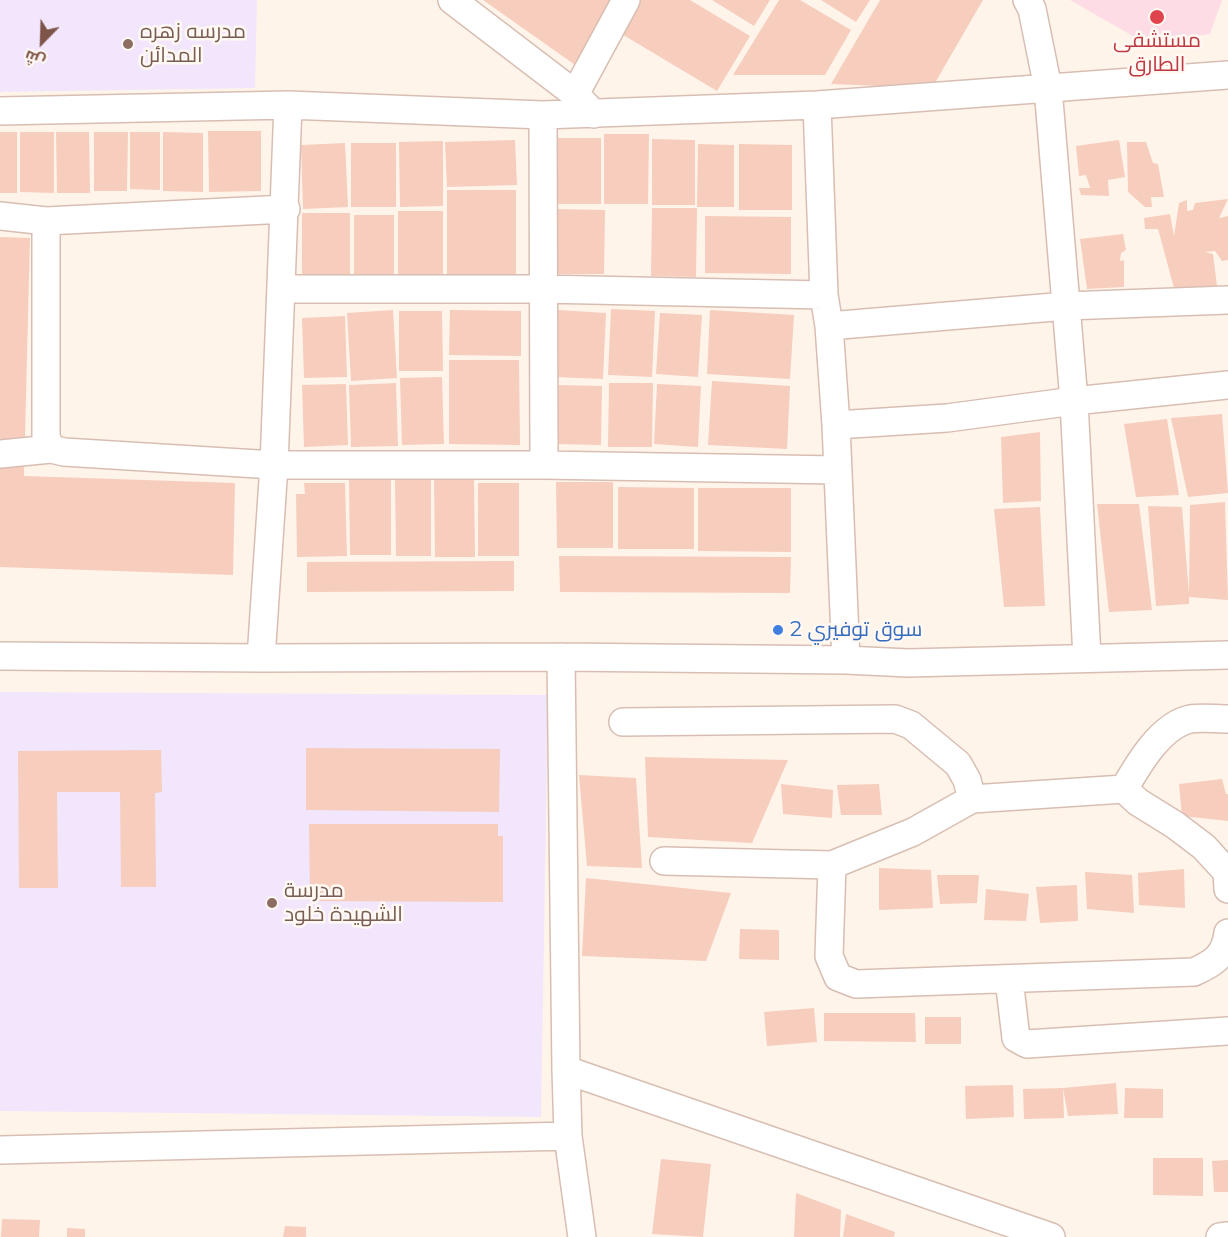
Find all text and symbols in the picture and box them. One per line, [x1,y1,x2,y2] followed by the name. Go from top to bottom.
[1148,8,1166,26] marker: مستشفى الطارق
[12,12,72,72] north arrow
[140,19,246,69] place label: مدرسه زهره المدائن
[1113,28,1201,78] place label: مستشفى الطارق
[121,37,135,51] marker: مدرسه زهره المدائن
[22,46,48,72] text: ش
[790,617,922,643] place label: سوق توفيري 2
[771,623,785,637] marker: سوق توفيري 2
[284,878,403,928] place label: مدرسة الشهيدة خلود
[265,896,279,910] marker: مدرسة الشهيدة خلود

